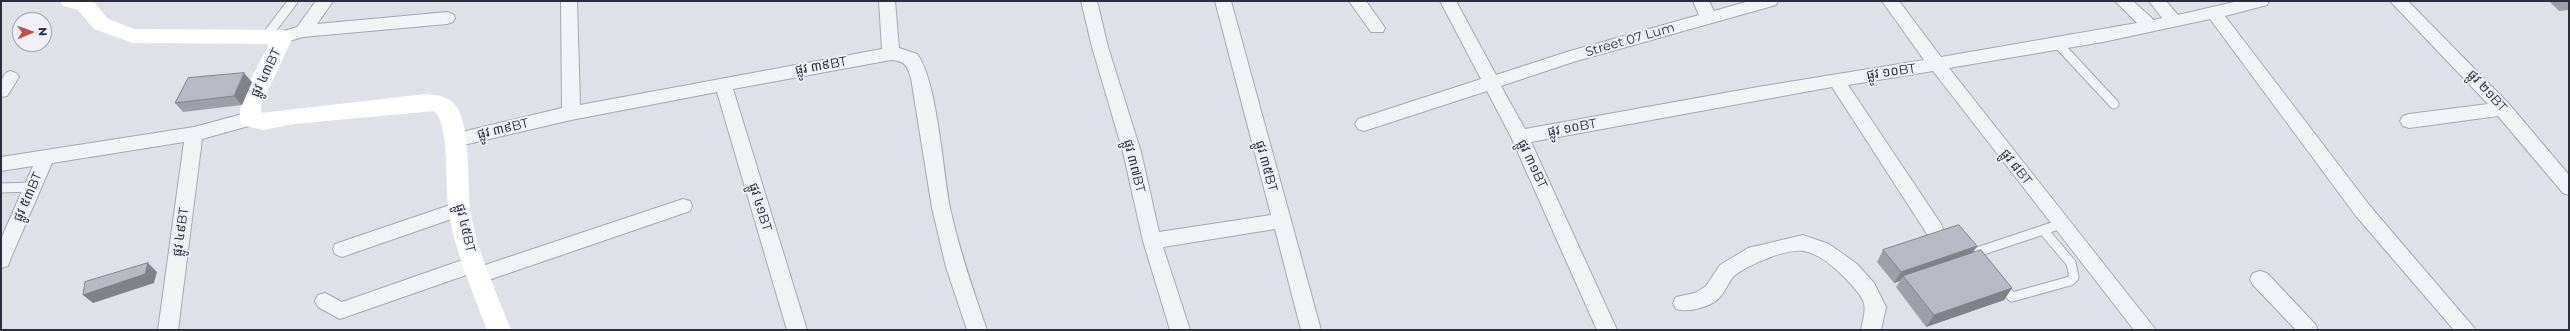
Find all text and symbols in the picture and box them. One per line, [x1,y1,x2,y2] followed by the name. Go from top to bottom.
[12,12,52,52] north arrow
[1583,20,1677,60] street label: Street 07 Lum
[36,27,50,36] text: N
[248,46,284,100] street label: ផ្លូវ ៤៣BT
[794,54,848,78] street label: ផ្លូវ ៣៩BT
[1865,61,1917,83] street label: ផ្លូវ ១០BT
[2464,67,2510,115] street label: ផ្លូវ ២១BT
[476,116,530,142] street label: ផ្លូវ ៣៩BT
[1546,116,1598,140] street label: ផ្លូវ ១០BT
[1514,137,1550,191] street label: ផ្លូវ ៣១BT
[1120,138,1148,194] street label: ផ្លូវ ៣៧BT
[1252,139,1280,193] street label: ផ្លូវ ៣៥BT
[1997,146,2035,188] street label: ផ្លូវ ៨BT
[10,170,46,224] street label: ផ្លូវ ៥៣BT
[745,181,775,233] street label: ផ្លូវ ៤១BT
[452,202,478,254] street label: ផ្លូវ ៤៥BT
[170,206,192,258] street label: ផ្លូវ ៤៩BT

